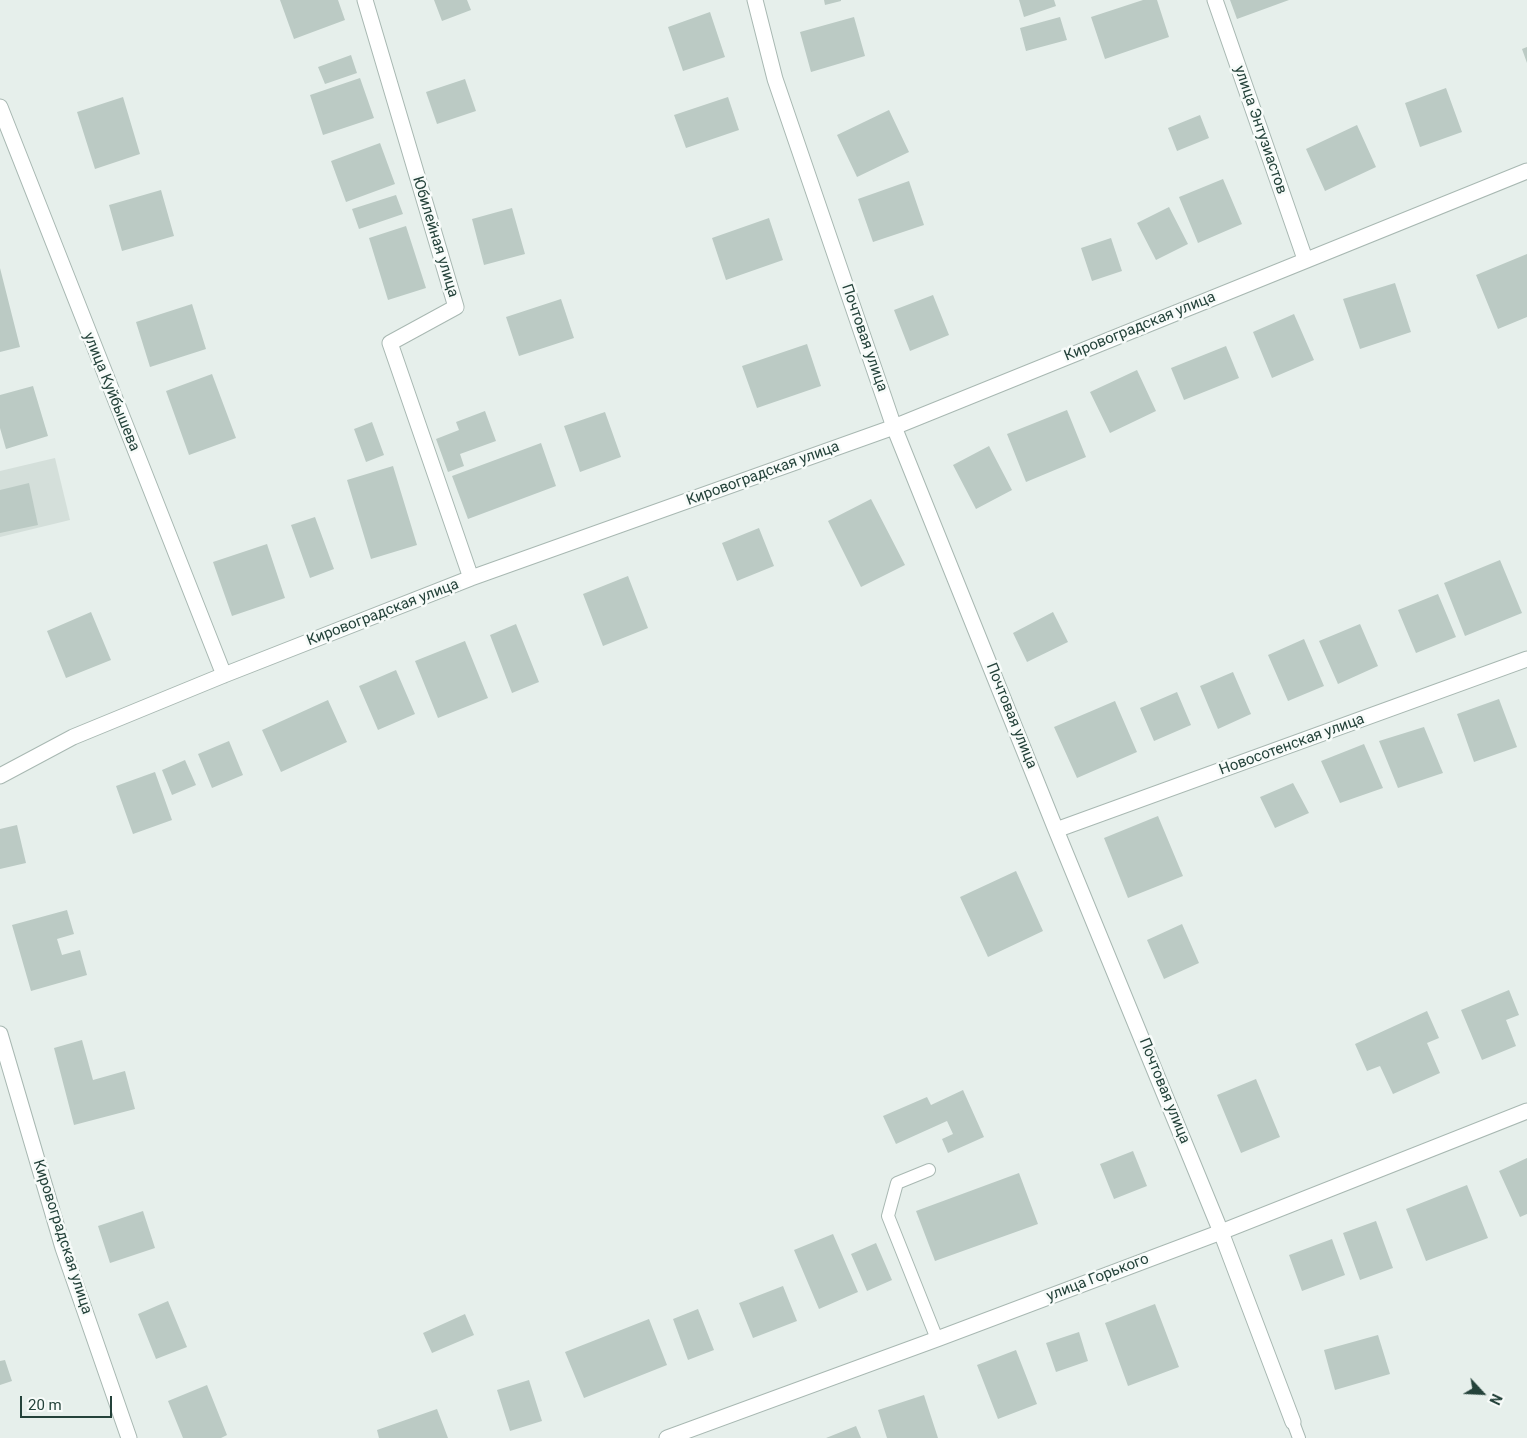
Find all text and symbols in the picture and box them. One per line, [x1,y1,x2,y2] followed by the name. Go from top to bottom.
[1230,64,1290,196] street label: улица Энтузиастов
[408,174,462,300] street label: Юбилейная улица
[837,282,891,394] street label: Почтовая улица
[1062,288,1218,366] street label: Кировоградская улица
[79,330,143,454] street label: улица Куйбышева
[684,438,842,510] street label: Кировоградская улица
[304,576,462,650] street label: Кировоградская улица
[982,660,1040,772] street label: Почтовая улица
[1217,710,1367,780] street label: Новосотенская улица
[1135,1035,1193,1147] street label: Почтовая улица
[28,1157,96,1317] street label: Кировоградская улица
[1044,1250,1152,1306] street label: улица Горького
[1457,1368,1507,1418] north arrow
[22,1386,115,1418] scale bar
[1486,1391,1505,1407] text: N
[28,1396,62,1414] text: 20 m

